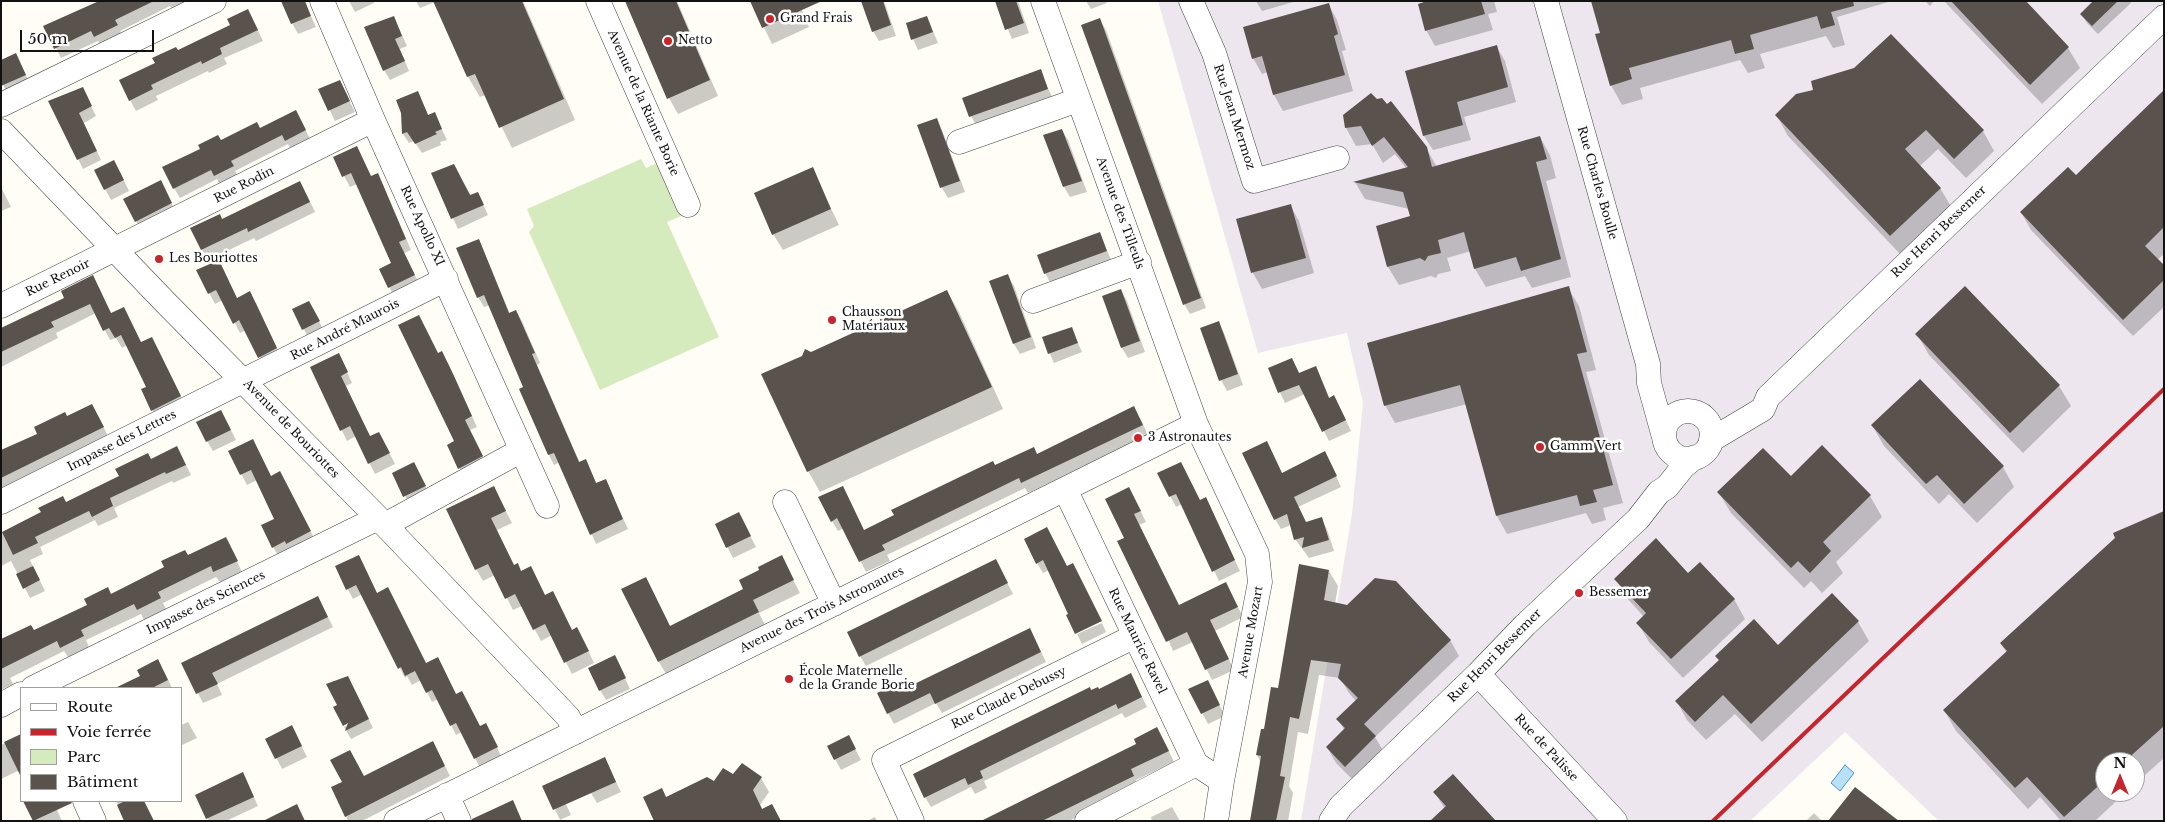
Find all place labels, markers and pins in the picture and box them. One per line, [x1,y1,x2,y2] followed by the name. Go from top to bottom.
[780,12,852,26] place label: Grand Frais
[764,13,776,25] marker: Grand Frais
[678,34,712,48] place label: Netto
[662,35,674,47] marker: Netto
[169,252,258,266] place label: Les Bouriottes
[153,253,165,265] marker: Les Bouriottes
[842,306,905,334] place label: Chausson Matériaux
[826,314,838,326] marker: Chausson Matériaux
[1148,431,1231,445] place label: 3 Astronautes
[1132,432,1144,444] marker: 3 Astronautes
[1550,440,1622,454] place label: Gamm Vert
[1534,441,1546,453] marker: Gamm Vert
[1589,586,1648,600] place label: Bessemer
[1573,587,1585,599] marker: Bessemer
[799,665,915,693] place label: École Maternelle de la Grande Borie
[783,673,795,685] marker: École Maternelle de la Grande Borie

